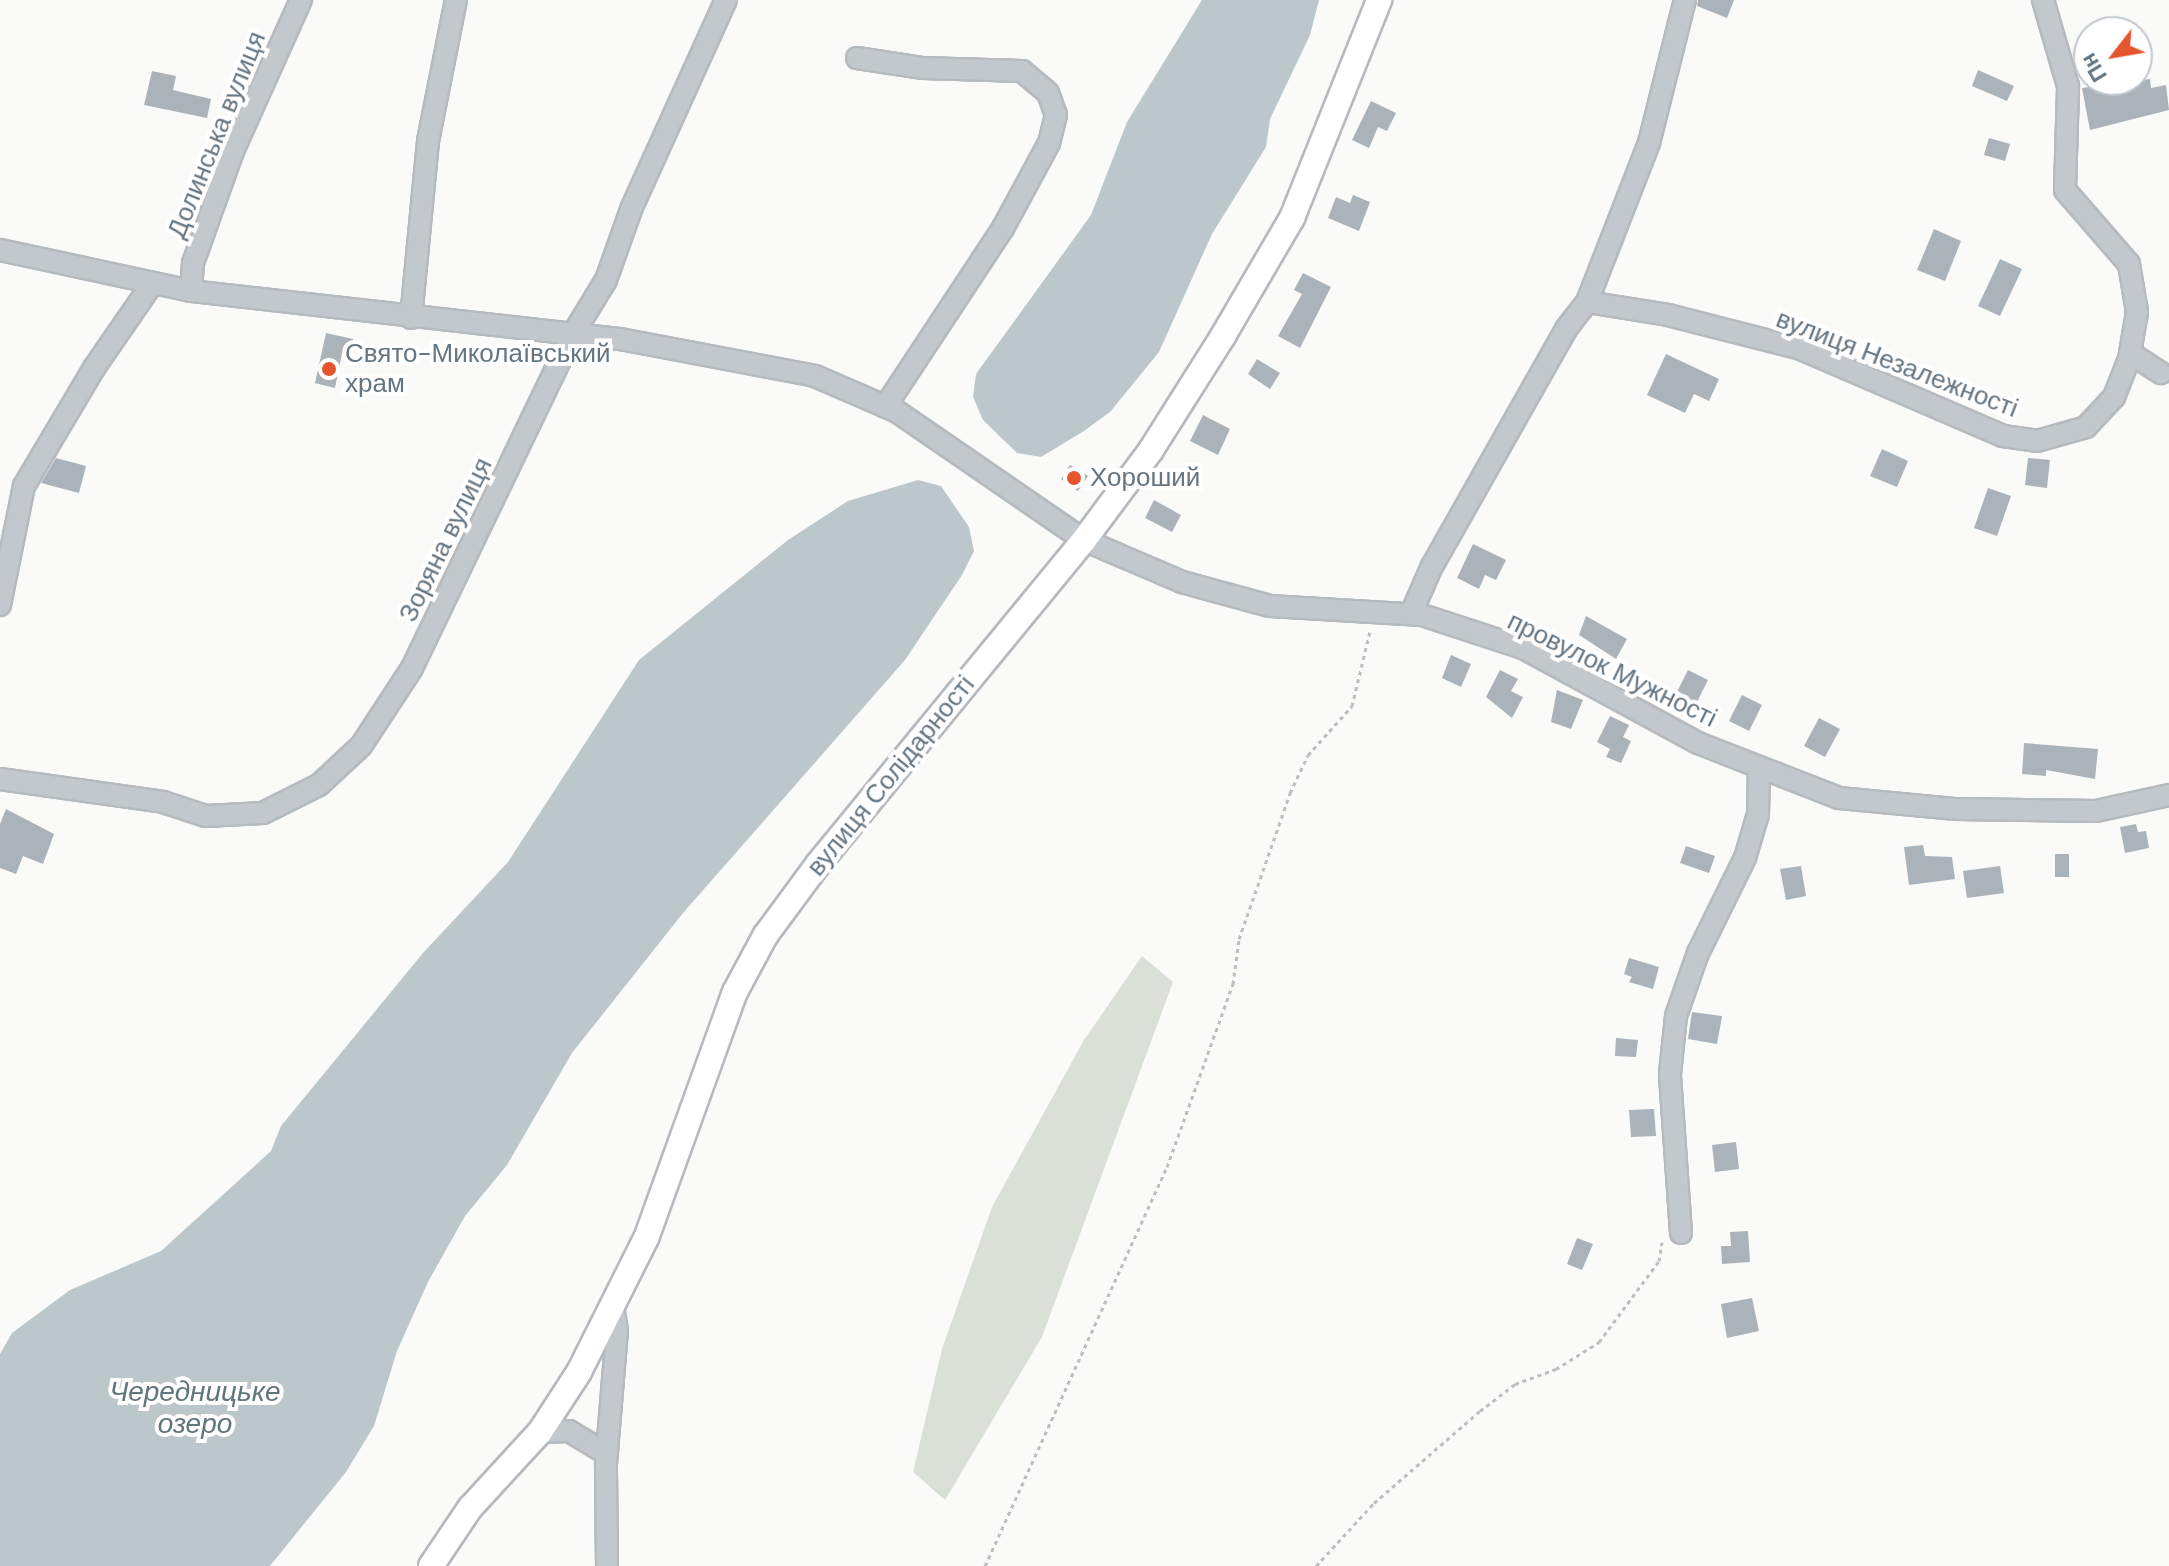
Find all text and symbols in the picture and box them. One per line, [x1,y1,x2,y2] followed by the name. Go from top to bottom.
[2073,16,2153,96] north arrow
[161,27,273,243] street label: Долинська вулиця
[2074,48,2114,88] text: Пн
[1772,303,2022,425] street label: вулиця Незалежності
[345,338,611,400] place label: Свято-Миколаївський храм
[320,360,338,378] marker: Свято-Миколаївський храм
[393,453,499,627] street label: Зоряна вулиця
[1090,462,1200,494] place label: Хороший
[1065,469,1083,487] marker: Хороший
[1502,606,1722,734] street label: провулок Мужності
[801,670,981,882] street label: вулиця Солідарності
[109,1375,281,1441] water label: Чередницьке озеро

